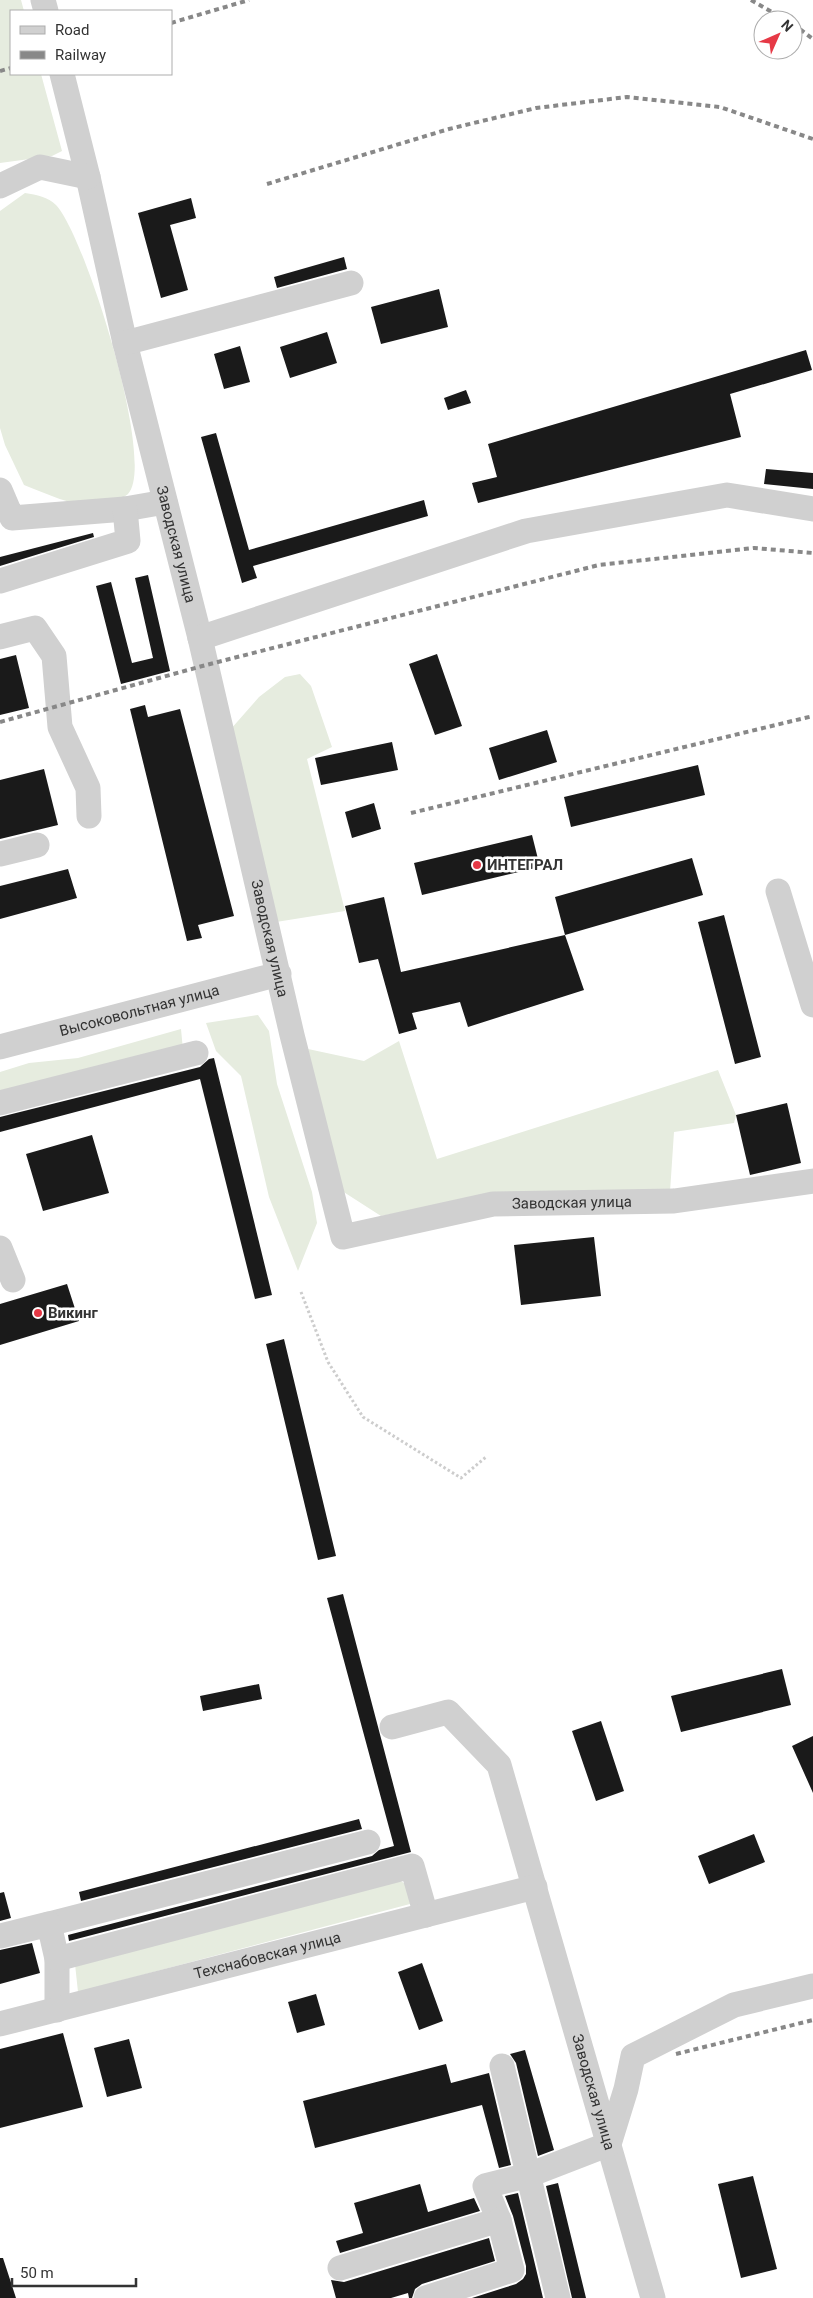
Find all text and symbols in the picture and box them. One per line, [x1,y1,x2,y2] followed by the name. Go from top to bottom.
[10,10,172,75] legend
[753,10,803,60] north arrow
[778,17,796,35] text: N
[55,21,89,39] text: Road
[55,46,106,64] text: Railway
[153,484,200,605] street label: Заводская улица
[487,856,563,874] place label: ИНТЕГРАЛ
[471,859,483,871] marker: ИНТЕГРАЛ
[247,878,292,999] street label: Заводская улица
[57,981,221,1040] street label: Высоковольтная улица
[512,1193,632,1213] street label: Заводская улица
[48,1304,98,1322] place label: Викинг
[32,1307,44,1319] marker: Викинг
[192,1928,343,1983] street label: Техснабовская улица
[568,2032,619,2152] street label: Заводская улица
[12,2256,136,2288] scale bar
[20,2264,54,2282] text: 50 m

